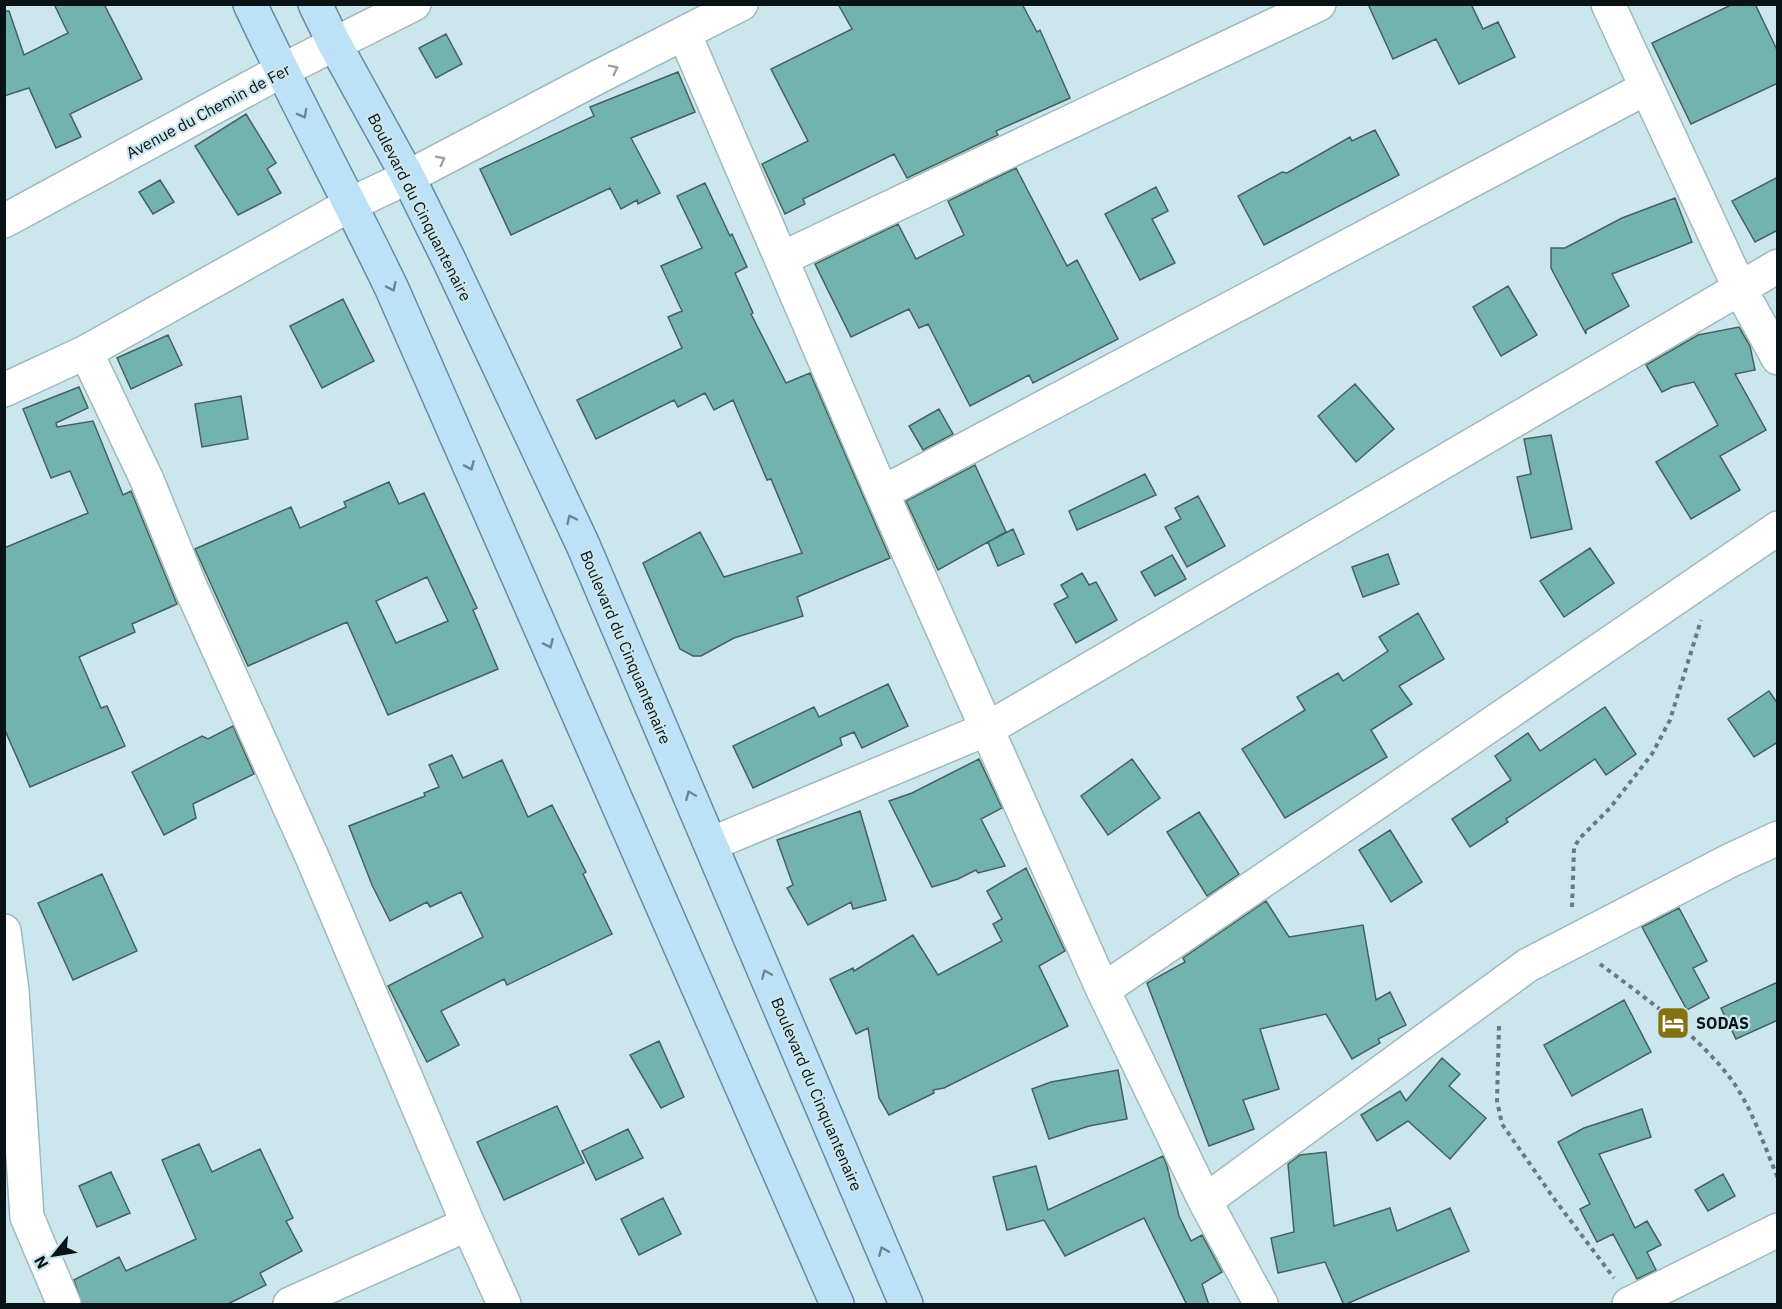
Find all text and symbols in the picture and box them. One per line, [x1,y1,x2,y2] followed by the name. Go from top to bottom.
[123,59,294,163] street label: Avenue du Chemin de Fer
[607,65,618,76] one-way arrow
[296,107,307,118] one-way arrow
[364,110,476,305] street label: Boulevard du Cinquantenaire
[435,156,446,167] one-way arrow
[384,281,396,292] one-way arrow
[463,459,475,470] one-way arrow
[566,515,578,526] one-way arrow
[576,547,676,747] street label: Boulevard du Cinquantenaire
[541,638,553,649] one-way arrow
[685,790,697,801] one-way arrow
[761,970,773,981] one-way arrow
[767,994,867,1194] street label: Boulevard du Cinquantenaire
[1655,1005,1691,1041] hotel icon: SODAS
[1696,1013,1749,1033] place label: SODAS
[24,1225,84,1285] north arrow
[878,1246,890,1257] one-way arrow
[29,1252,53,1273] text: N

